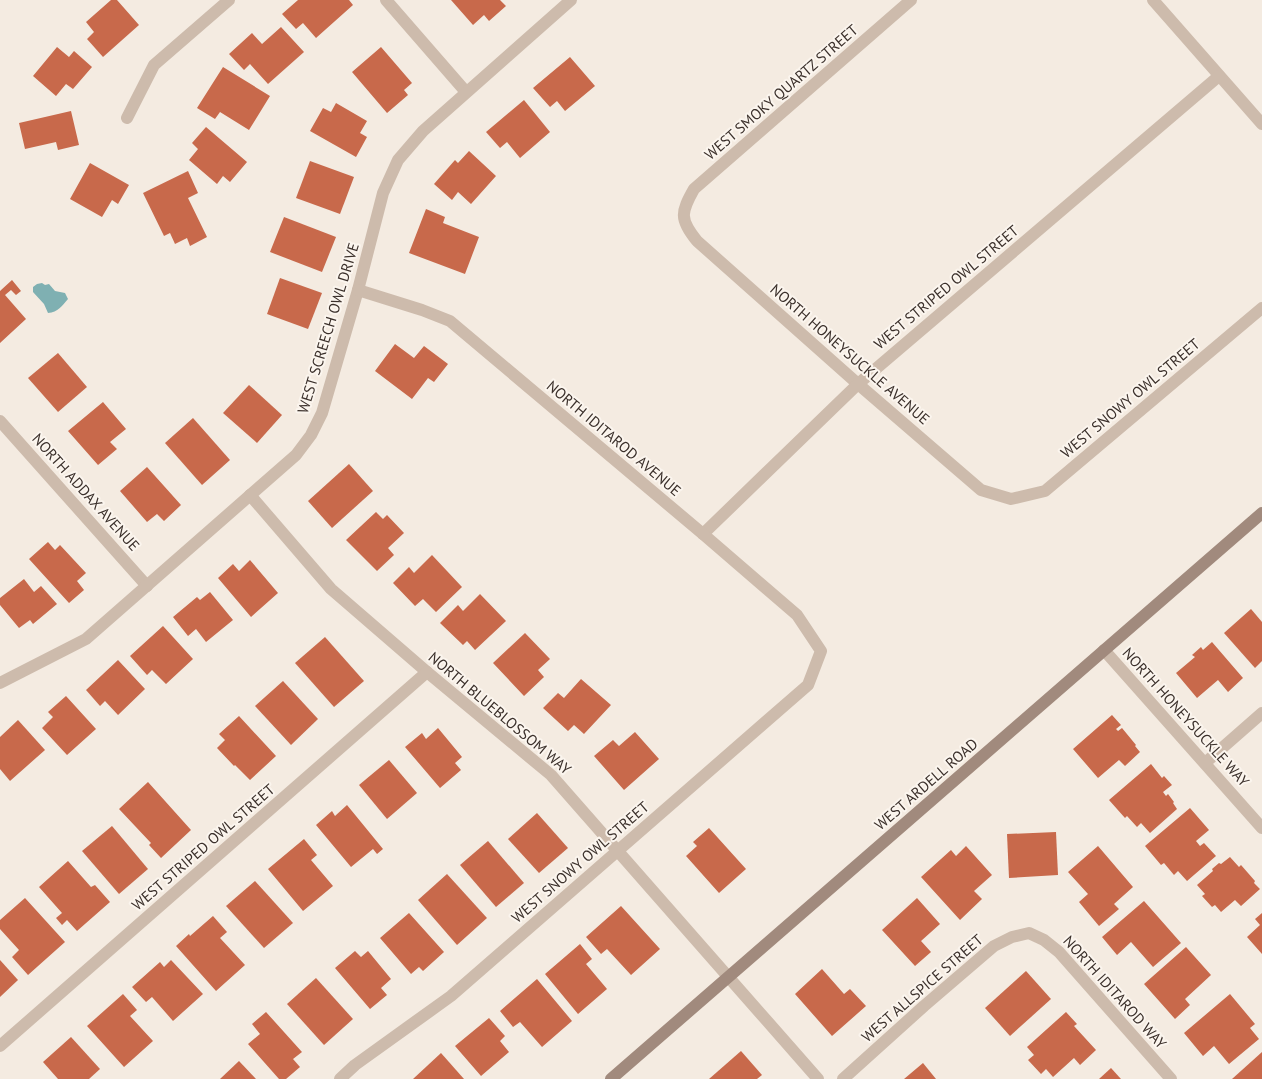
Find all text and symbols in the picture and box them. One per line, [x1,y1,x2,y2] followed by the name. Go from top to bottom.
[700,20,862,164] street label: WEST SMOKY QUARTZ STREET
[870,220,1023,353] street label: WEST STRIPED OWL STREET
[293,240,363,416] street label: WEST SCREECH OWL DRIVE
[766,280,934,428] street label: NORTH HONEYSUCKLE AVENUE
[1057,334,1204,462] street label: WEST SNOWY OWL STREET
[543,376,685,500] street label: NORTH IDITAROD AVENUE
[28,429,144,555] street label: NORTH ADDAX AVENUE
[1118,643,1254,791] street label: NORTH HONEYSUCKLE WAY
[425,648,576,779] street label: NORTH BLUEBLOSSOM WAY
[870,734,982,834] street label: WEST ARDELL ROAD
[128,779,279,914] street label: WEST STRIPED OWL STREET
[507,797,653,927] street label: WEST SNOWY OWL STREET
[857,930,987,1046] street label: WEST ALLSPICE STREET
[1059,932,1171,1053] street label: NORTH IDITAROD WAY

